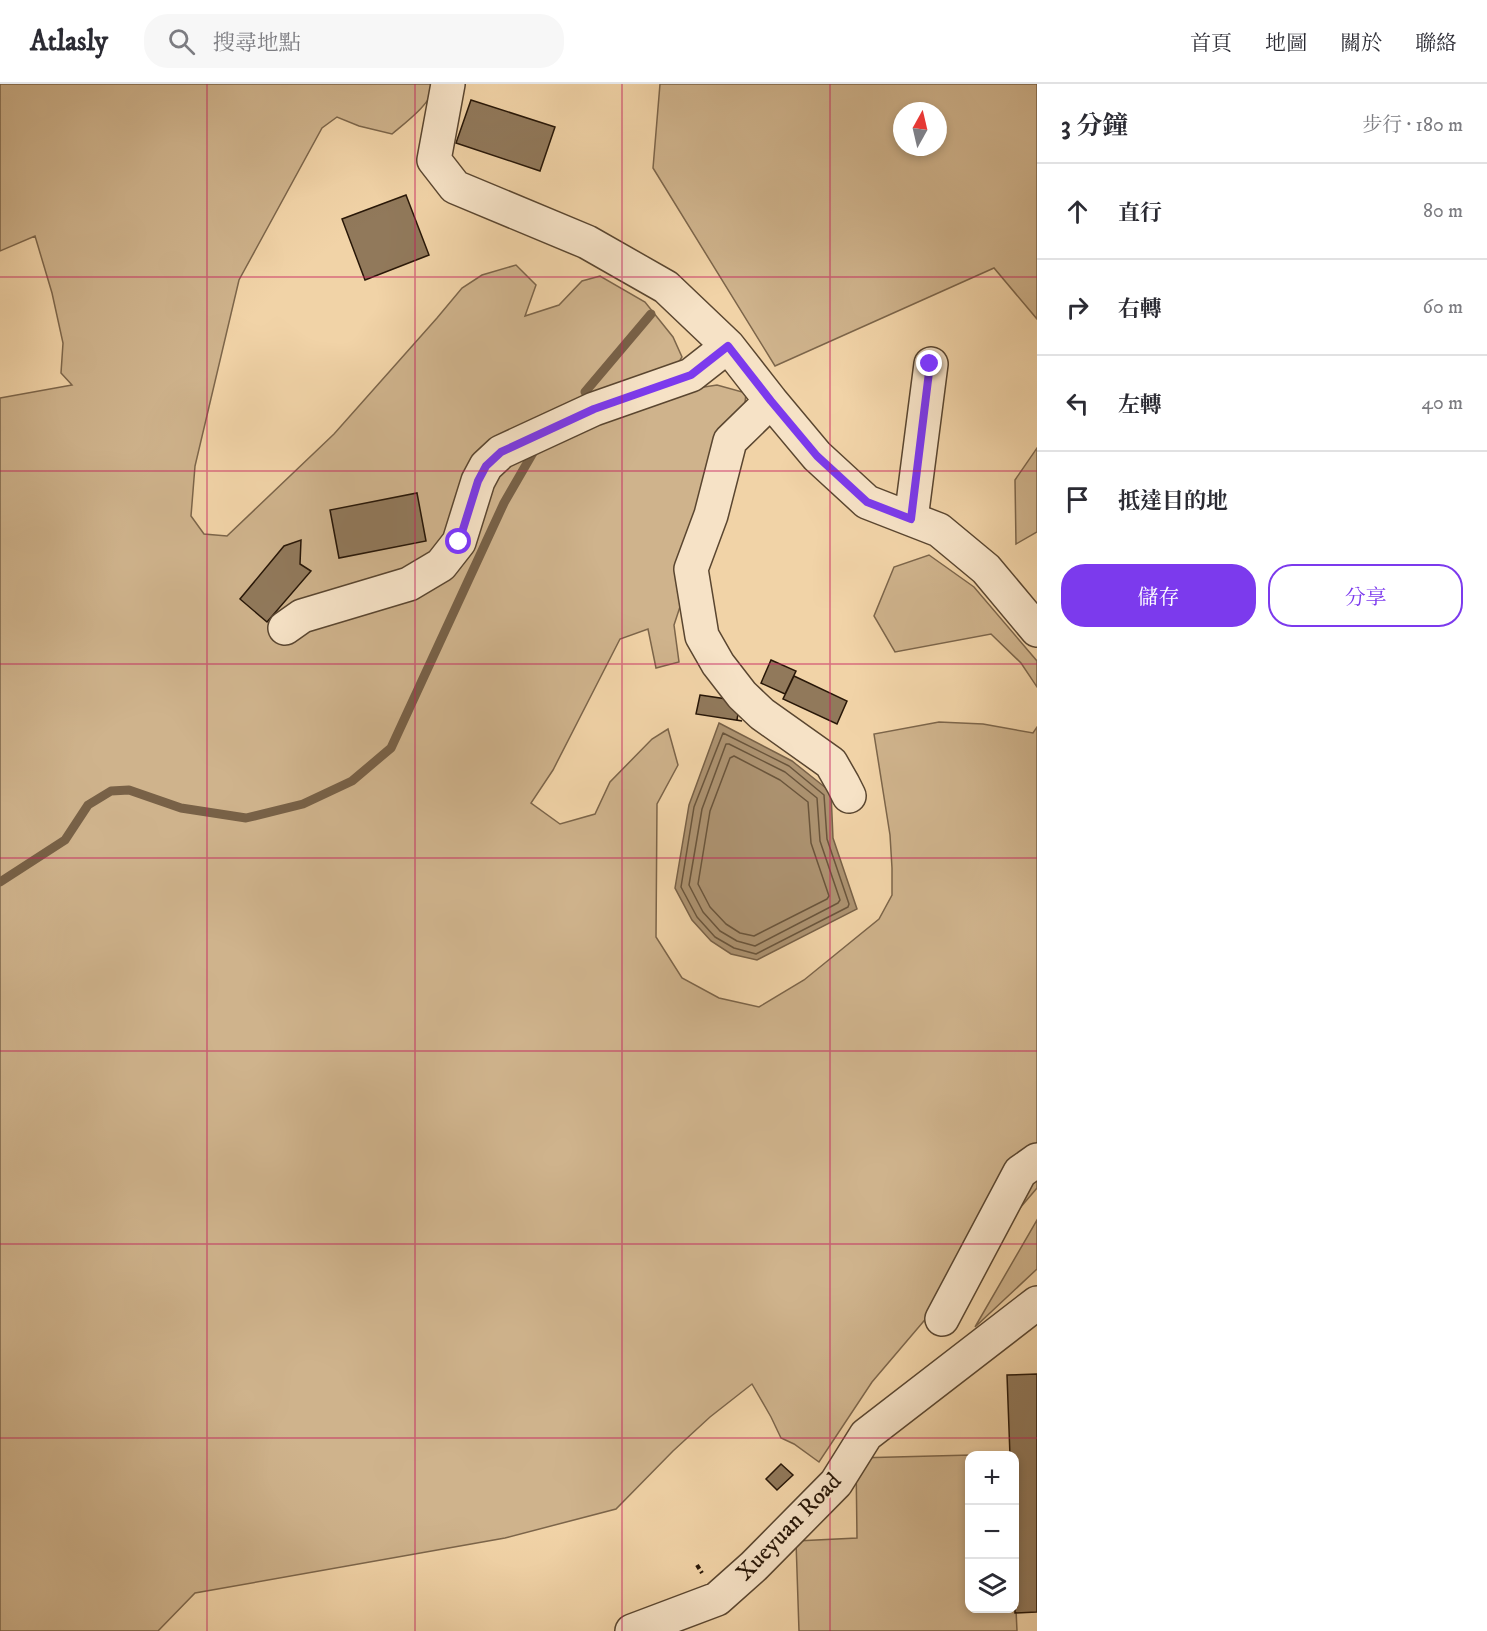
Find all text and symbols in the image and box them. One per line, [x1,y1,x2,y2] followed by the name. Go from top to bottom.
[144,14,564,68] search box
[30,24,108,59] text: Atlasly
[165,25,198,58] icon: search
[213,30,301,57] text: 搜尋地點
[1190,31,1232,57] text: 首頁
[1265,31,1307,57] text: 地圖
[1340,31,1382,57] text: 關於
[1415,31,1457,57] text: 聯絡
[893,102,947,156] north arrow
[1061,110,1128,143] text: 3 分鐘
[1362,113,1463,138] text: 步行 · 180 m
[1061,195,1094,228] icon: ahead
[1423,199,1463,224] text: 80 m
[1118,200,1162,227] text: 直行
[1061,291,1094,324] icon: right
[1423,295,1463,320] text: 60 m
[1118,296,1162,323] text: 右轉
[916,350,942,376] route end
[1061,387,1094,420] icon: left
[1421,391,1463,416] text: 40 m
[1118,392,1162,419] text: 左轉
[1061,483,1094,516] icon: arrive
[1118,488,1228,515] text: 抵達目的地
[445,528,471,554] route start
[1061,564,1256,627] button: 儲存
[1268,564,1463,627] button: 分享
[965,1451,1019,1613] map controls
[965,1451,1019,1505] button: +
[730,1466,848,1588] street label: Xueyuan Road
[965,1505,1019,1559] button: −
[965,1559,1019,1613] button: layers

